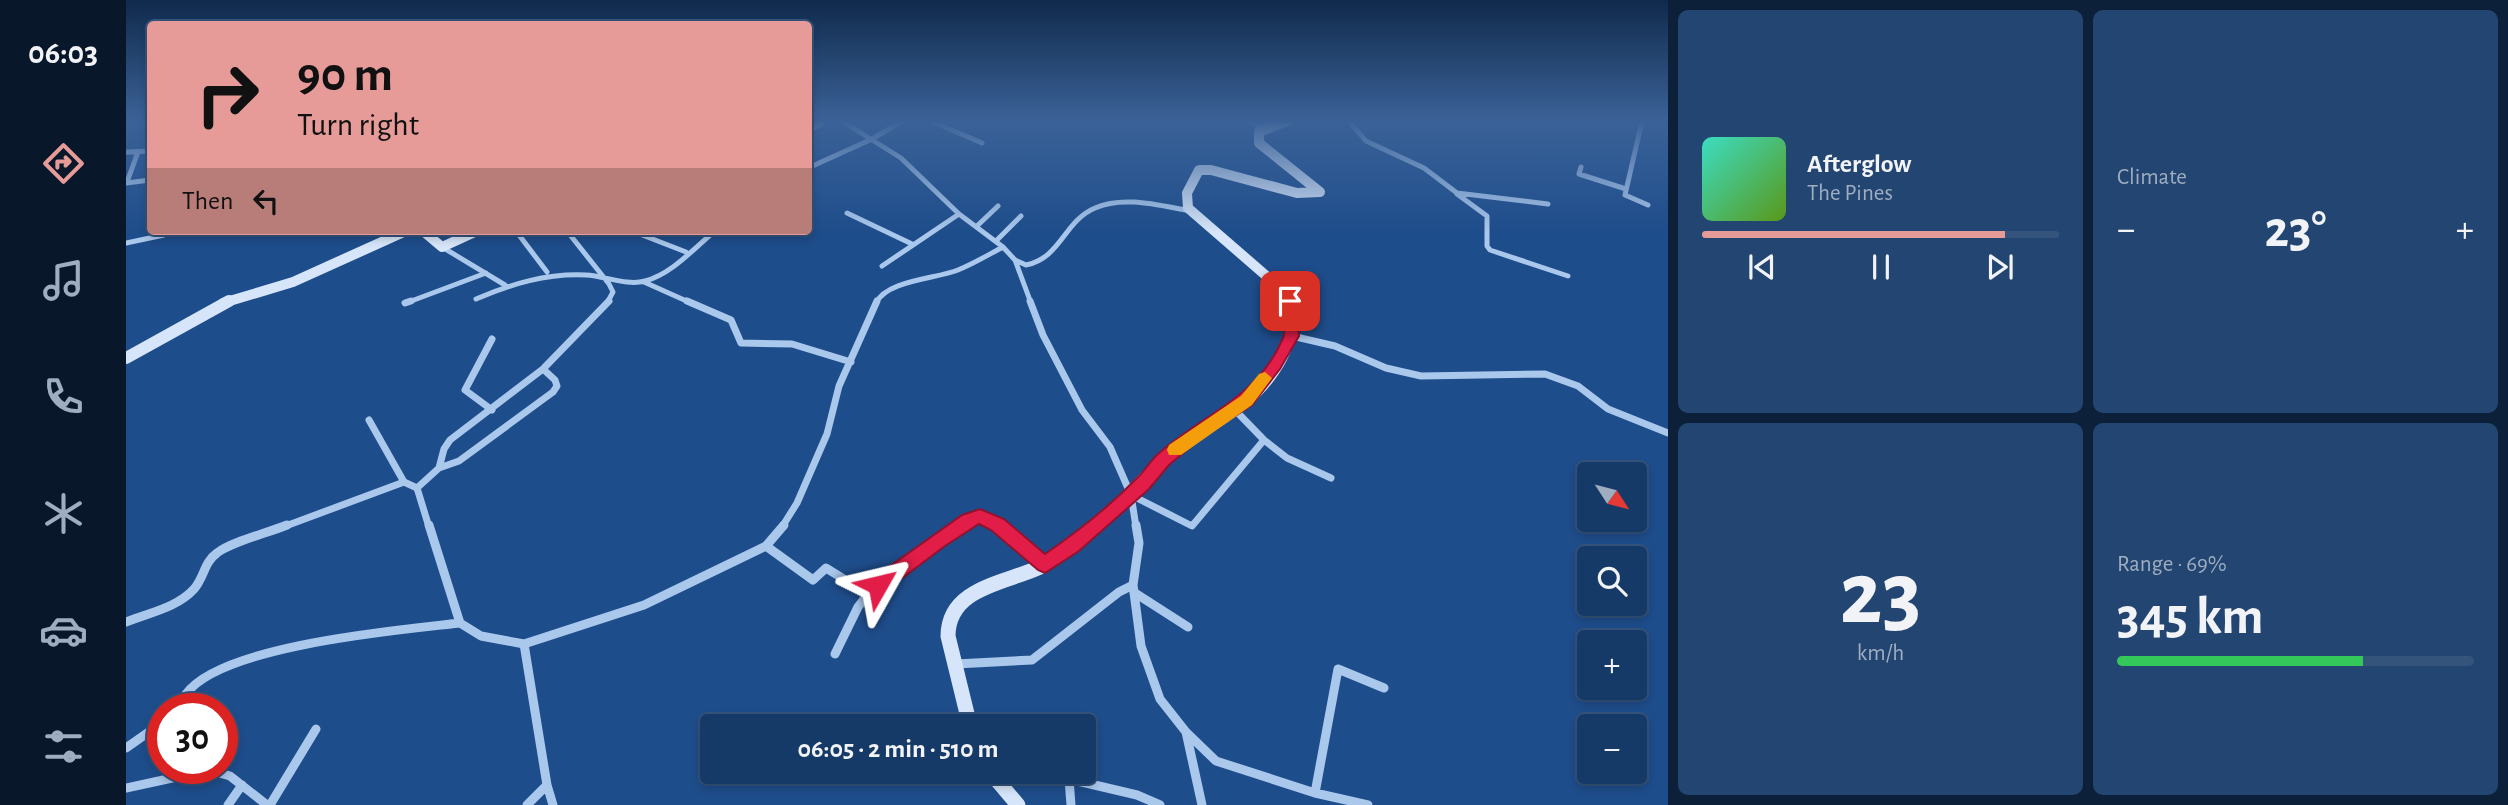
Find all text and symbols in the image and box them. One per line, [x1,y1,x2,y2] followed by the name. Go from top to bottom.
[28,37,98,69] text: 06:03
[182,49,273,140] icon: right
[297,51,393,100] text: 90 m
[297,109,419,141] text: Turn right
[39,139,88,188] icon: directions
[1807,151,1911,177] text: Afterglow
[2117,166,2187,189] text: Climate
[247,182,285,220] icon: left
[1807,182,1893,205] text: The Pines
[182,188,233,214] text: Then
[2264,204,2327,256] text: 23°
[2117,211,2135,249] text: −
[2456,211,2474,249] text: +
[1743,248,1781,286] icon: previous
[1862,248,1900,286] icon: pause
[1981,248,2019,286] icon: next
[39,256,88,305] icon: music
[1260,271,1320,331] pin
[1271,282,1309,320] icon: arrive
[39,372,88,421] icon: phone
[1577,462,1647,532] north arrow
[1577,462,1647,784] map controls
[39,489,88,538] icon: climate
[1577,546,1647,616] button: search
[841,548,915,622] position arrow
[1839,549,1922,640] text: 23
[2117,553,2227,576] text: Range · 69%
[2117,591,2264,643] text: 345 km
[39,606,88,655] icon: car
[1577,630,1647,700] button: +
[1857,642,1904,665] text: km/h
[147,693,238,784] speed limit sign: 30
[1577,714,1647,784] button: −
[39,722,88,771] icon: filters
[797,736,999,762] text: 06:05 · 2 min · 510 m

